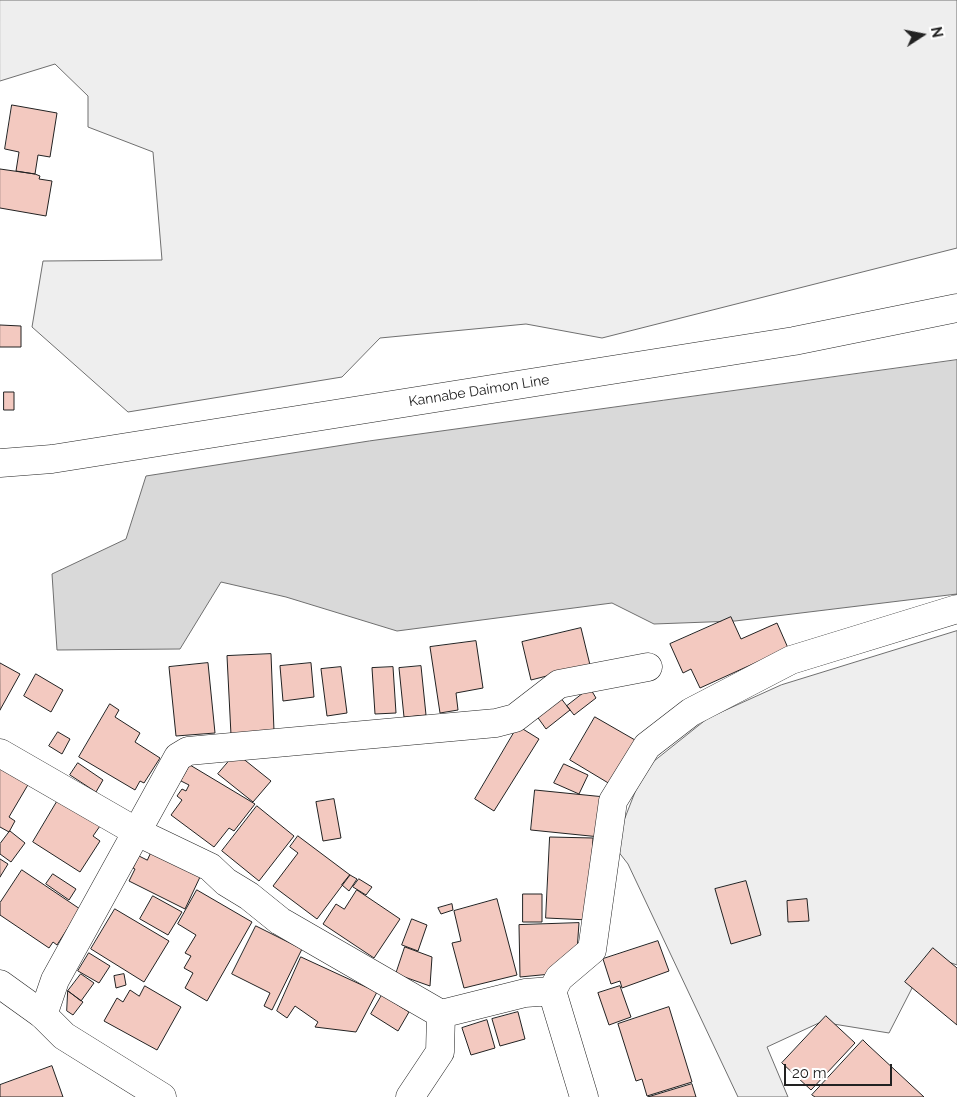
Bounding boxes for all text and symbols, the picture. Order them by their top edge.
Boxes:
north arrow [897,10,947,60]
text: N [928,25,946,39]
street label: Kannabe Daimon Line [407,372,551,410]
scale bar [787,1054,894,1086]
text: 20 m [792,1064,827,1082]

